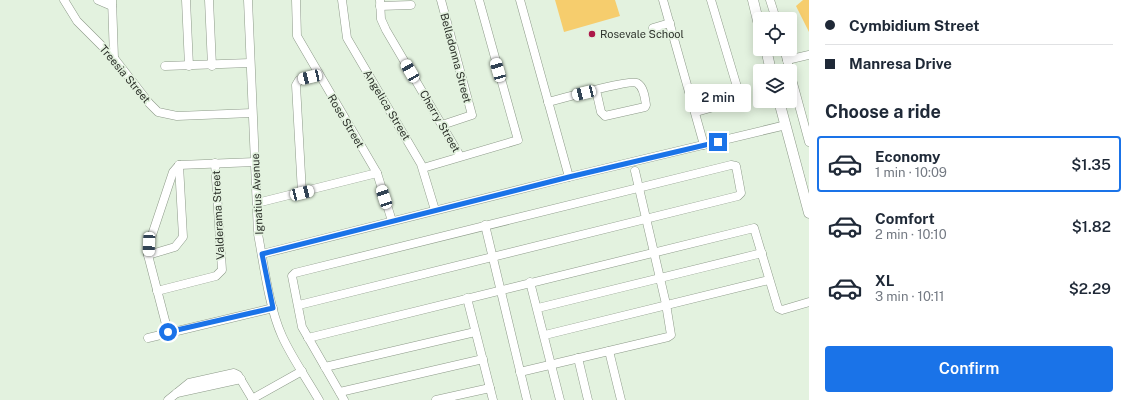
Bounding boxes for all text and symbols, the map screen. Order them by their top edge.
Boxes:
street label: Belladonna Street [438,12,474,104]
map controls [753,12,797,108]
button: locate [753,12,797,56]
text: Cymbidium Street [849,17,980,34]
place label: Rosevale School [600,28,684,40]
marker: Rosevale School [587,29,597,39]
street label: Treesia Street [97,43,153,105]
text: Manresa Drive [849,55,952,72]
car [489,57,507,83]
car [399,58,421,84]
button: layers [753,64,797,108]
car [297,68,323,86]
street label: Angelica Street [361,68,413,142]
car [571,84,597,102]
callout: 2 min [685,84,751,112]
street label: Cherry Street [417,88,463,154]
text: 2 min [701,90,735,105]
street label: Rose Street [325,92,367,150]
text: Choose a ride [825,101,941,122]
route end [709,133,727,151]
icon: car [827,146,863,182]
text: Economy [875,148,940,165]
street label: Ignatius Avenue [249,153,265,235]
text: $1.35 [1071,156,1111,173]
text: 1 min · 10:09 [875,165,947,180]
street label: Valderama Street [210,170,226,260]
car [289,184,315,202]
car [375,184,393,210]
icon: car [827,208,863,244]
text: Comfort [875,210,935,227]
text: $1.82 [1072,218,1111,235]
text: 2 min · 10:10 [875,227,947,242]
car [143,232,155,256]
icon: car [827,270,863,306]
text: XL [875,272,894,289]
text: $2.29 [1069,280,1111,297]
text: 3 min · 10:11 [875,289,944,304]
route start [159,323,177,341]
button: Confirm [825,346,1113,392]

